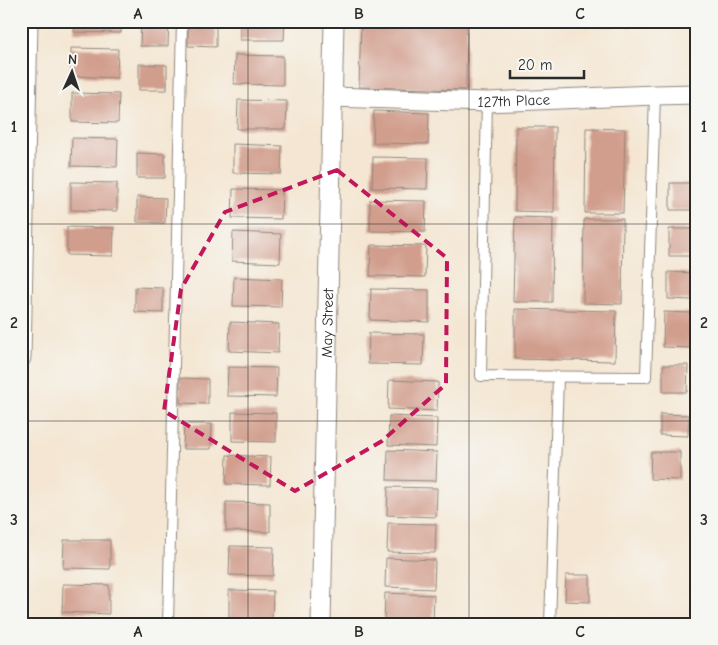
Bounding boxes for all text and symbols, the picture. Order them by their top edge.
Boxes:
text: A [134,5,143,23]
text: B [354,5,364,23]
text: C [575,5,585,23]
north arrow [48,48,98,98]
scale bar [510,48,584,80]
text: N [68,51,78,68]
text: 20 m [518,56,552,74]
street label: 127th Place [477,90,551,111]
text: 1 [11,118,17,136]
text: 1 [701,118,707,136]
street label: May Street [318,287,337,358]
text: 2 [10,314,18,332]
text: 2 [700,314,708,332]
text: 3 [10,511,18,529]
text: 3 [700,511,708,529]
text: A [134,623,143,641]
text: B [354,623,364,641]
text: C [575,623,585,641]

